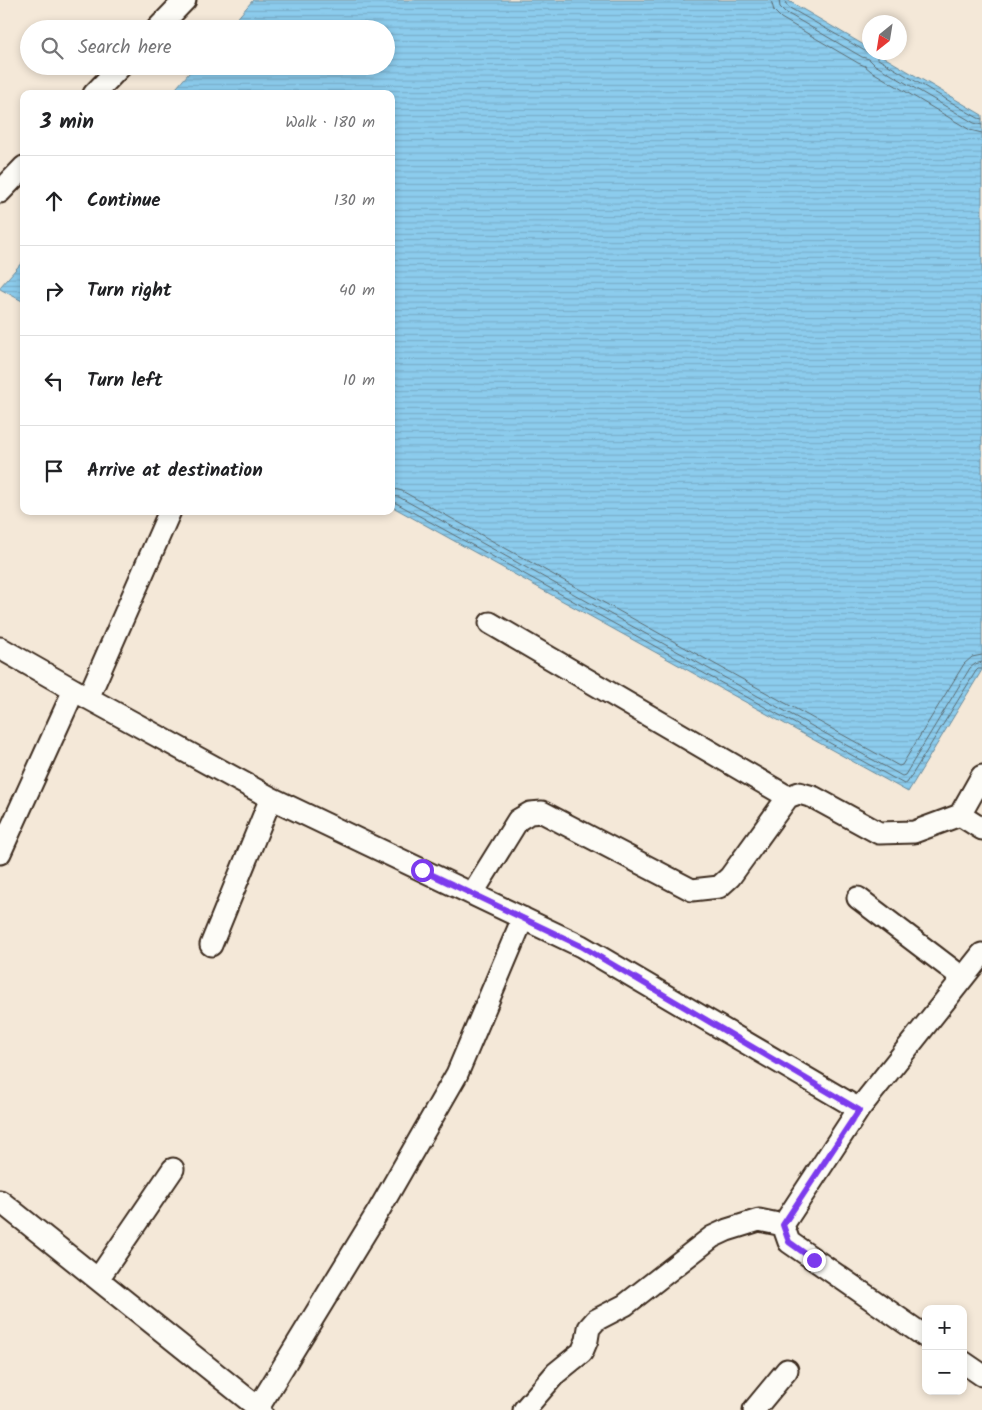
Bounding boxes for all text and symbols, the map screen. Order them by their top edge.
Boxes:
north arrow [862,15,907,60]
search box [20,20,395,75]
text: Search here [78,33,172,63]
icon: search [38,34,66,62]
text: 3 min [40,106,94,139]
text: Walk · 180 m [285,110,375,135]
text: Continue [87,186,160,216]
icon: ahead [40,187,68,215]
text: 130 m [334,188,375,213]
text: Turn right [87,276,172,306]
icon: right [40,277,68,305]
text: 40 m [339,278,375,303]
text: Turn left [87,366,162,396]
icon: left [40,367,68,395]
text: 10 m [343,368,375,393]
text: Arrive at destination [87,456,263,486]
icon: arrive [40,457,68,485]
route start [411,859,434,882]
route end [803,1249,826,1272]
map controls [922,1305,967,1395]
button: + [922,1305,967,1350]
button: − [922,1350,967,1395]

